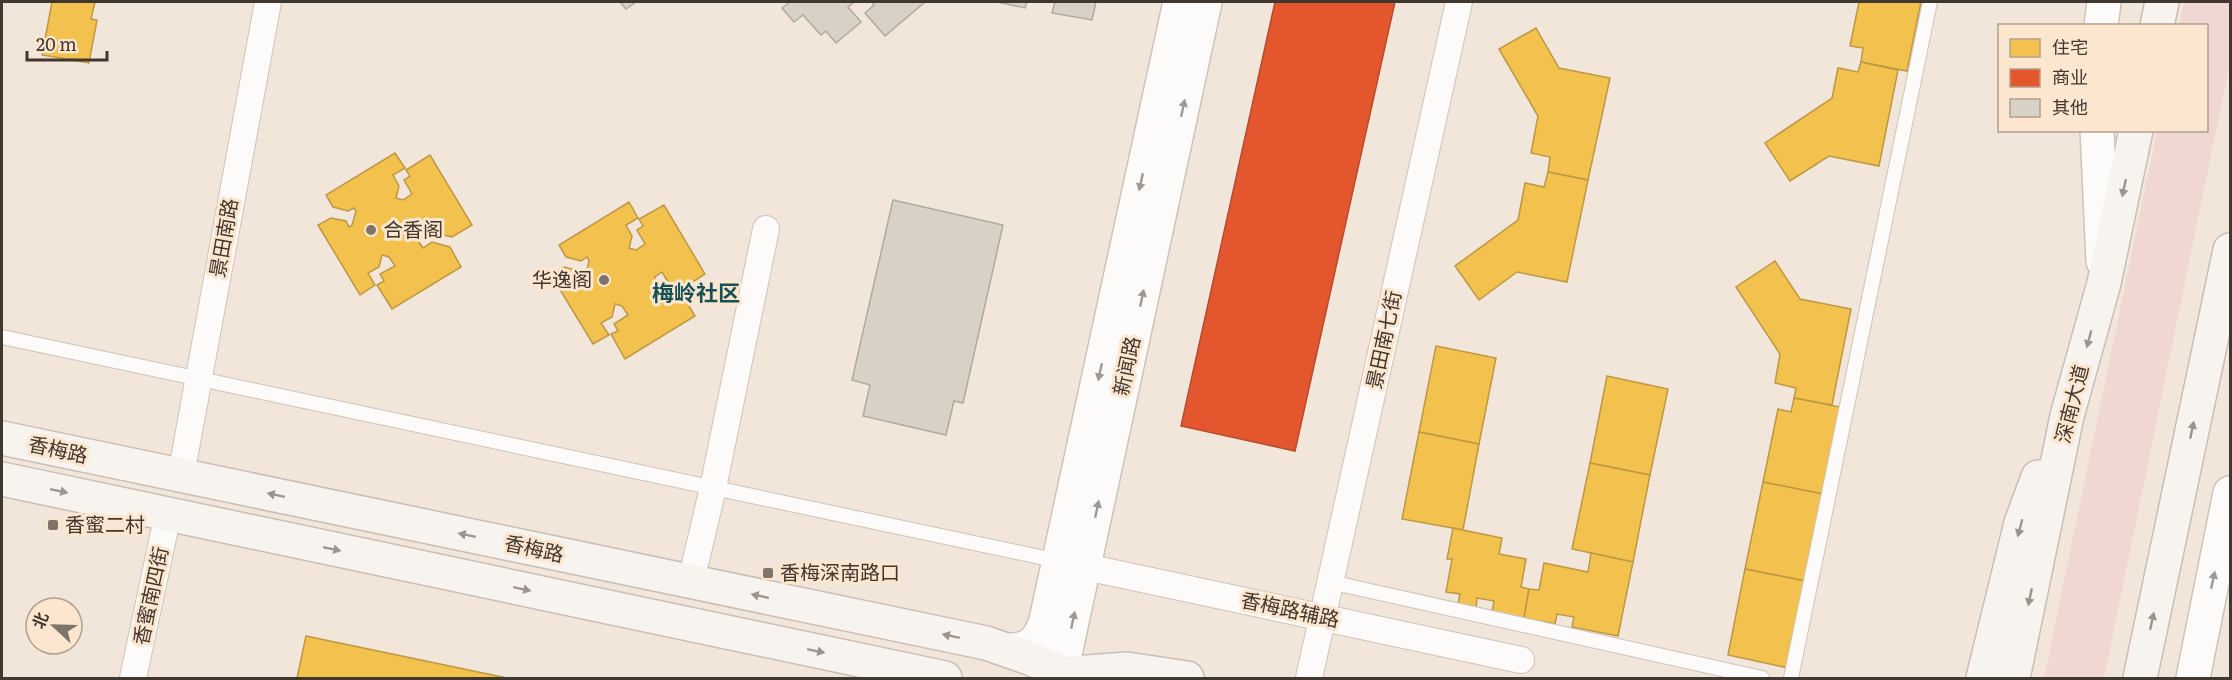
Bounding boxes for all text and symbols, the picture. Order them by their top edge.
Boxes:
scale bar [27,24,106,62]
legend [1998,24,2208,132]
text: 20 m [36,30,77,57]
text: 住宅 [2052,33,2088,60]
text: 商业 [2052,63,2088,90]
text: 其他 [2052,93,2088,120]
one-way arrow [1178,98,1188,117]
one-way arrow [1136,173,1145,192]
one-way arrow [2119,179,2128,198]
street label: 景田南路 [200,196,244,280]
place label: 合香阁 [383,213,443,243]
marker: 合香阁 [364,223,378,237]
place label: 华逸阁 [532,263,592,293]
marker: 华逸阁 [597,273,611,287]
district label: 梅岭社区 [652,275,740,308]
one-way arrow [1138,288,1147,307]
street label: 景田南七街 [1357,288,1407,392]
one-way arrow [2084,330,2093,348]
street label: 新闻路 [1104,333,1146,398]
street label: 深南大道 [2046,361,2094,446]
one-way arrow [1095,363,1104,382]
one-way arrow [2188,421,2198,440]
street label: 香梅路 [26,427,91,469]
one-way arrow [49,487,68,496]
one-way arrow [266,490,285,499]
one-way arrow [1092,500,1102,519]
place label: 香蜜二村 [65,508,145,538]
marker: 香蜜二村 [46,518,60,532]
one-way arrow [2015,519,2025,537]
street label: 香梅路 [502,526,567,568]
one-way arrow [457,530,476,539]
street label: 香蜜南四街 [124,544,174,648]
one-way arrow [322,545,341,554]
place label: 香梅深南路口 [780,556,900,586]
marker: 香梅深南路口 [761,566,775,580]
one-way arrow [2209,570,2218,589]
street label: 香梅路辅路 [1238,583,1342,633]
one-way arrow [513,585,532,594]
one-way arrow [2025,588,2034,607]
one-way arrow [751,591,770,600]
north arrow [24,596,84,656]
text: 北 [25,608,53,632]
one-way arrow [1068,611,1078,629]
one-way arrow [2148,612,2157,631]
one-way arrow [942,631,961,640]
one-way arrow [807,647,825,657]

